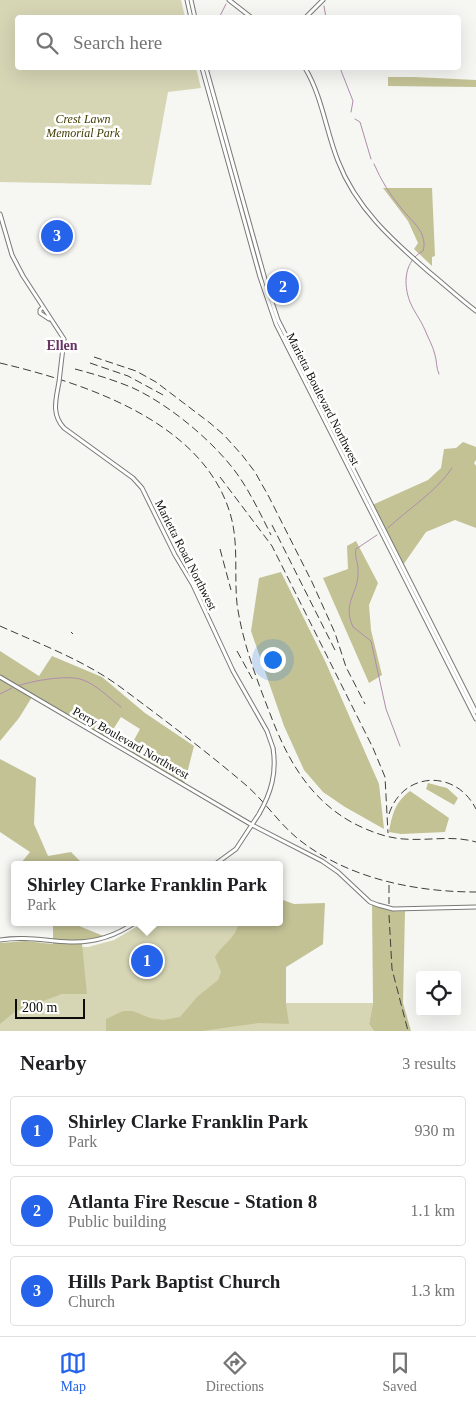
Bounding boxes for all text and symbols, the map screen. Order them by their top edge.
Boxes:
search box [15,15,461,70]
icon: search [33,29,61,57]
text: Search here [73,32,162,53]
park label: Crest Lawn Memorial Park [45,112,120,140]
pin: 3 [41,217,73,255]
pin: 2 [267,268,299,306]
street label: Marietta Boulevard Northwest [283,331,363,468]
district label: Ellen [46,338,78,353]
street label: Marietta Road Northwest [152,497,220,613]
your location [260,647,286,673]
street label: Perry Boulevard Northwest [70,704,192,782]
popup [11,861,283,926]
text: Shirley Clarke Franklin Park [27,874,267,895]
text: Park [27,896,56,913]
pin: 1 [131,942,163,980]
map controls [416,971,461,1016]
button: locate [416,971,461,1016]
scale bar [15,996,85,1019]
text: 200 m [22,1000,57,1015]
text: Nearby [20,1051,87,1075]
text: 3 results [402,1055,456,1072]
text: Shirley Clarke Franklin Park [68,1111,308,1132]
text: 1 [33,1122,41,1139]
text: 930 m [415,1122,455,1139]
text: Park [68,1133,97,1150]
text: Atlanta Fire Rescue - Station 8 [68,1191,317,1212]
text: 2 [33,1202,41,1219]
text: 1.1 km [411,1202,455,1219]
text: Public building [68,1213,166,1230]
text: Hills Park Baptist Church [68,1271,280,1292]
text: 3 [33,1282,41,1299]
text: 1.3 km [411,1282,455,1299]
text: Church [68,1293,115,1310]
tab: Map [59,1349,87,1395]
tab: Directions [206,1349,264,1395]
tab: Saved [383,1349,417,1395]

